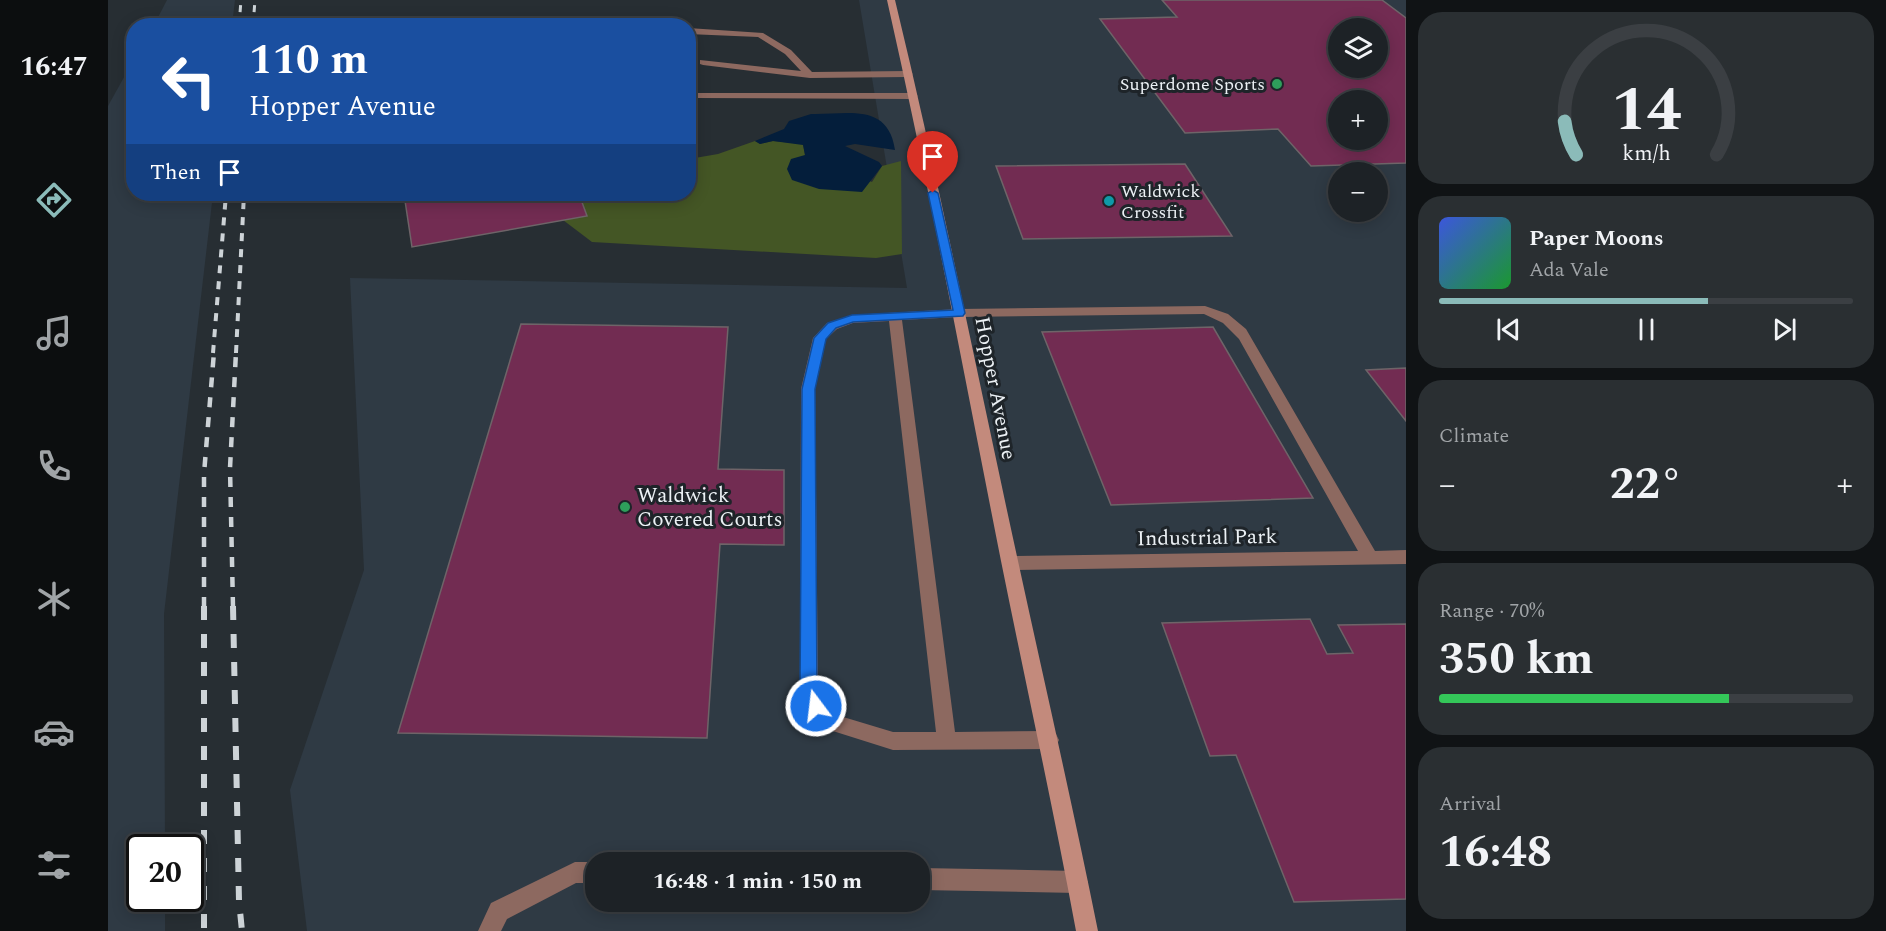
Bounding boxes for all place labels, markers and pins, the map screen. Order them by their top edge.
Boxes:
place label: Superdome Sports [1120,71,1265,98]
marker: Superdome Sports [1270,77,1284,91]
pin [907,131,958,193]
place label: Waldwick Crossfit [1121,178,1200,226]
marker: Waldwick Crossfit [1102,194,1116,208]
place label: Waldwick Covered Courts [637,480,783,536]
marker: Waldwick Covered Courts [618,500,632,514]

